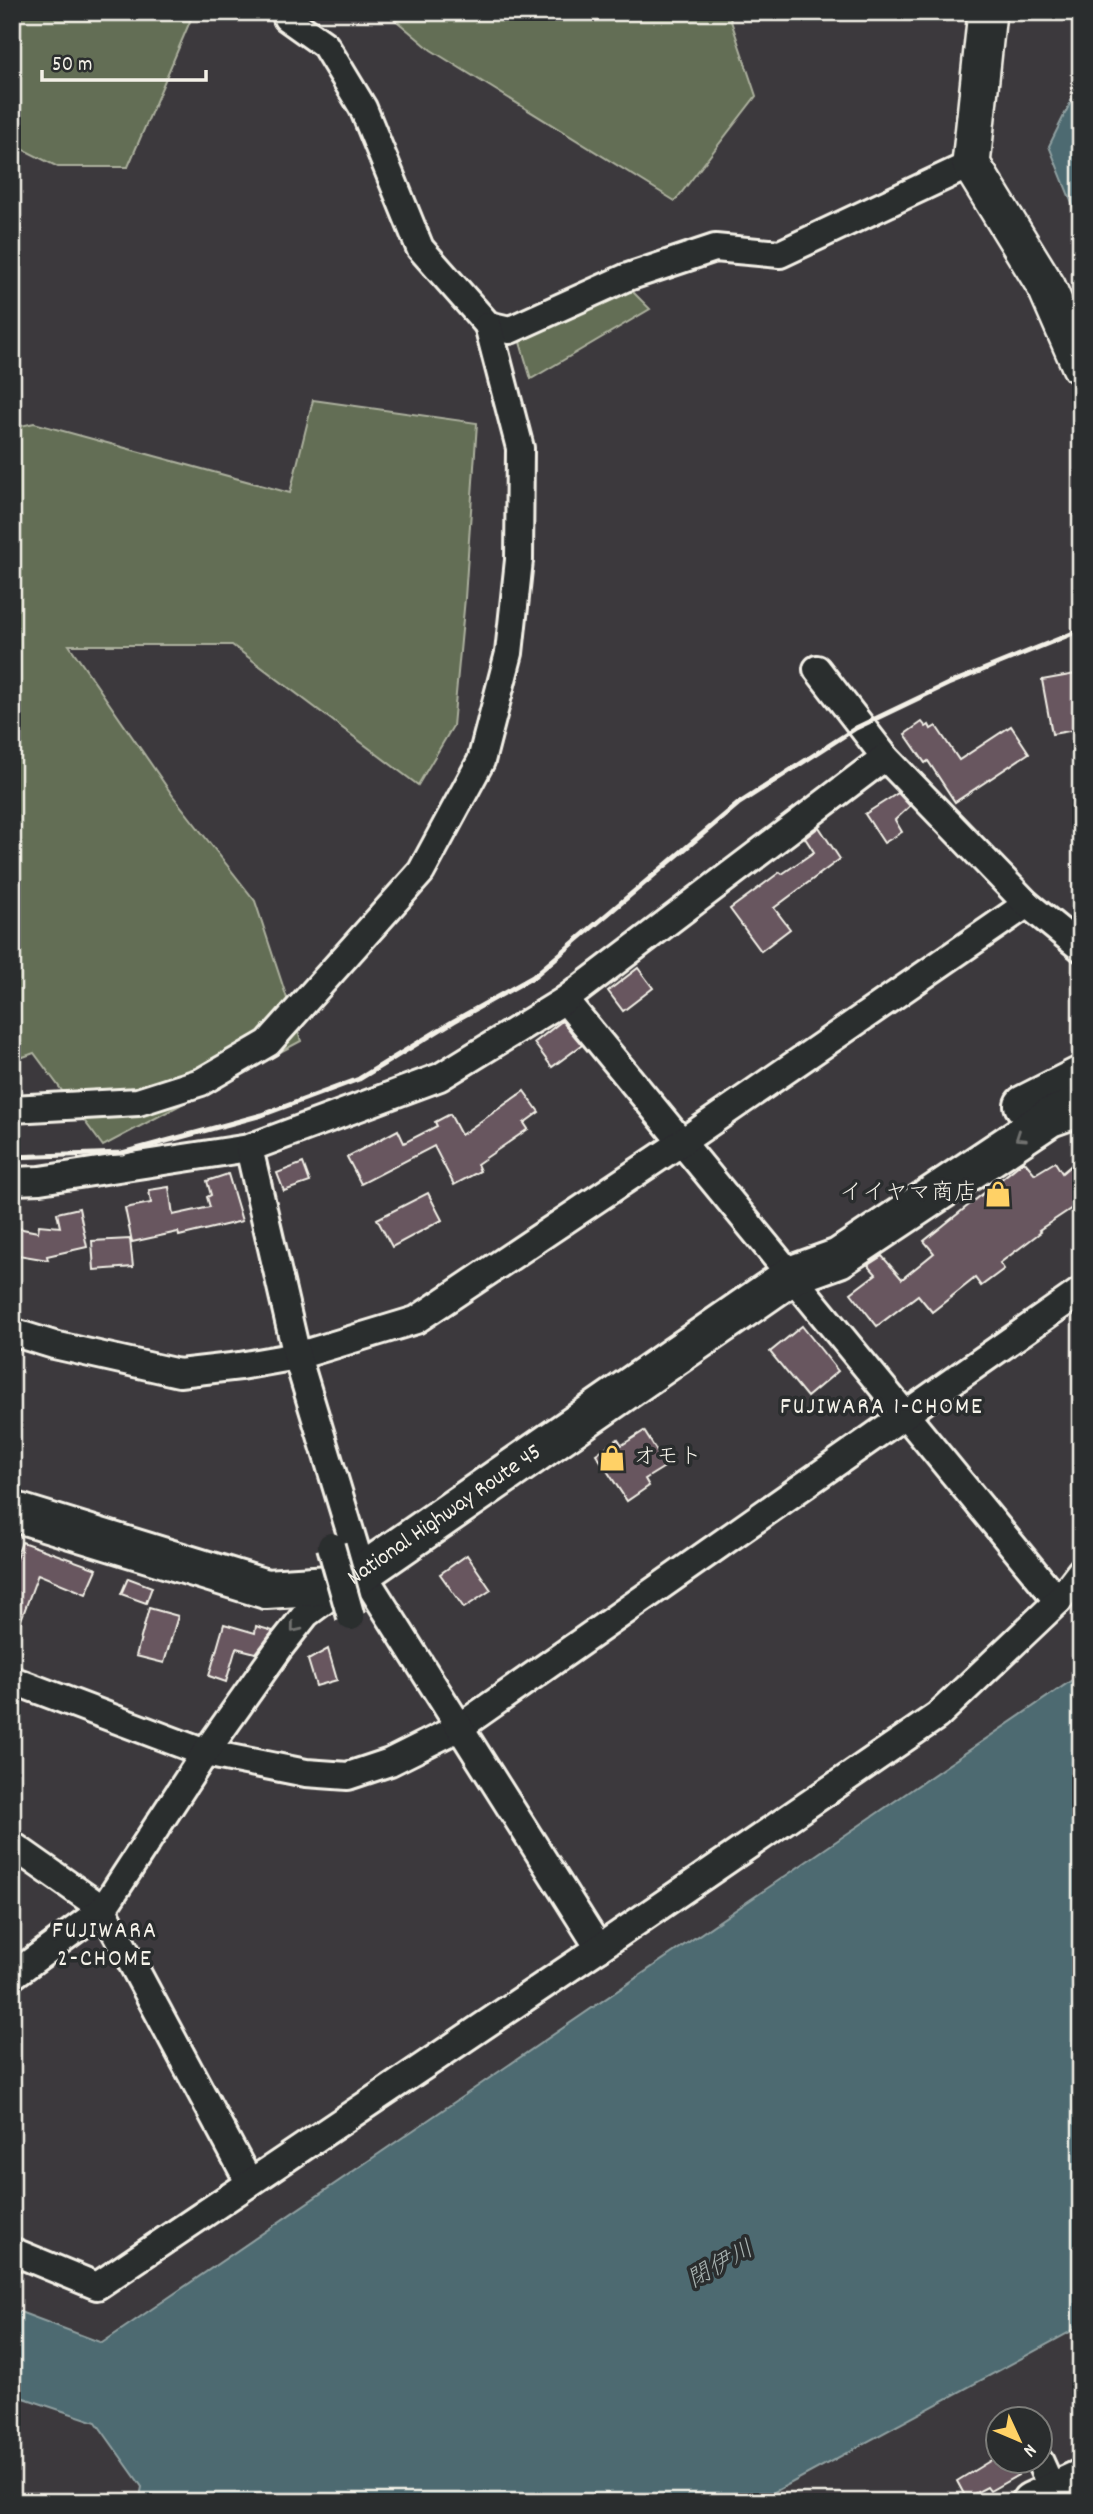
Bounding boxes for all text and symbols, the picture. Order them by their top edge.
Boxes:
scale bar [42,38,206,82]
text: 50 m [52,51,92,81]
one-way arrow [1015,1129,1028,1142]
place label: イイヤマ商店 [839,1178,977,1211]
shop icon: イイヤマ商店 [983,1179,1013,1209]
district label: FUJIWARA 1-CHOME [780,1391,984,1425]
street label: National Highway Route 45 [341,1437,549,1595]
place label: オモト [633,1442,702,1475]
shop icon: オモト [597,1443,627,1473]
one-way arrow [290,1621,303,1633]
district label: FUJIWARA 2-CHOME [52,1915,158,1977]
water label: 閉伊川 [681,2234,761,2298]
north arrow [984,2406,1054,2476]
text: N [1016,2437,1042,2462]

